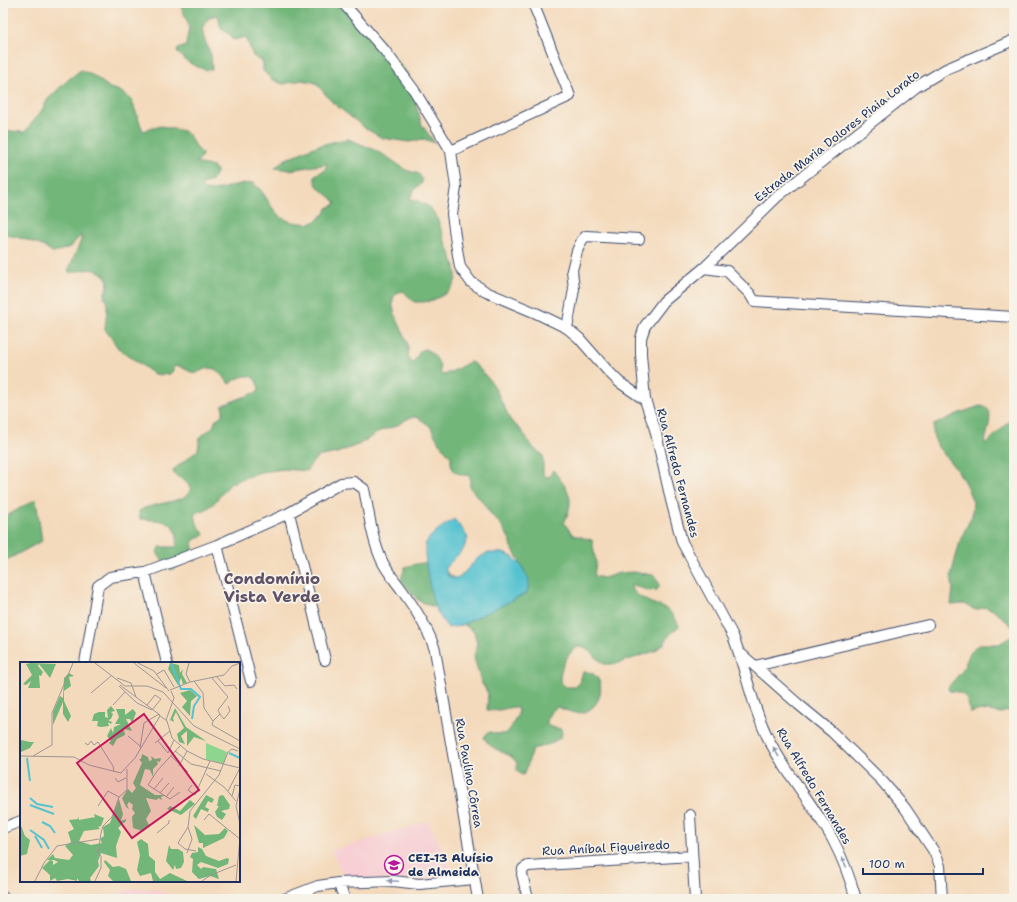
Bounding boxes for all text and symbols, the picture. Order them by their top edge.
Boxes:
street label: Estrada Maria Dolores Piaia Lorato [751,66,923,206]
street label: Rua Alfredo Fernandes [653,406,703,540]
district label: Condomínio Vista Verde [224,568,321,607]
inset map [20,662,240,882]
street label: Rua Paulino Côrrea [451,717,487,830]
street label: Rua Alfredo Fernandes [773,725,855,847]
one-way arrow [772,746,779,758]
street label: Rua Aníbal Figueiredo [542,837,670,859]
place label: CEI-13 Aluísio de Almeida [408,850,494,880]
scale bar [863,850,983,876]
school or university icon: CEI-13 Aluísio de Almeida [383,854,405,876]
one-way arrow [841,856,847,868]
text: 100 m [869,856,905,872]
one-way arrow [387,878,399,885]

